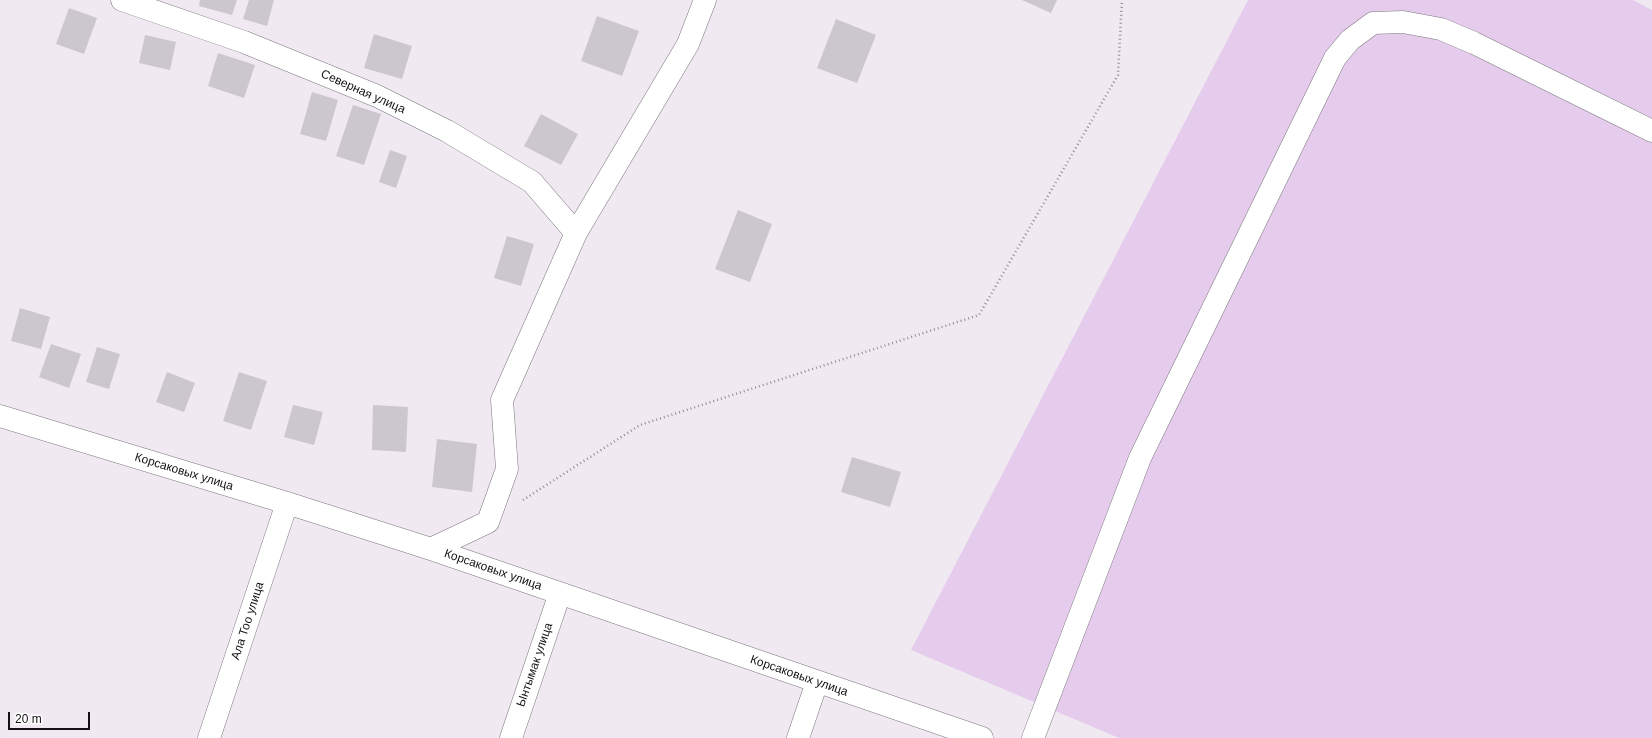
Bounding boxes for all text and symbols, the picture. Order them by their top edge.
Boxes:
street label: Северная улица [318,67,408,117]
street label: Корсаковых улица [133,450,235,494]
street label: Корсаковых улица [442,547,544,593]
street label: Ала Тоо улица [229,580,267,662]
street label: Ынтымак улица [514,621,556,709]
street label: Корсаковых улица [748,653,850,699]
scale bar [10,704,92,730]
text: 20 m [15,712,42,726]

